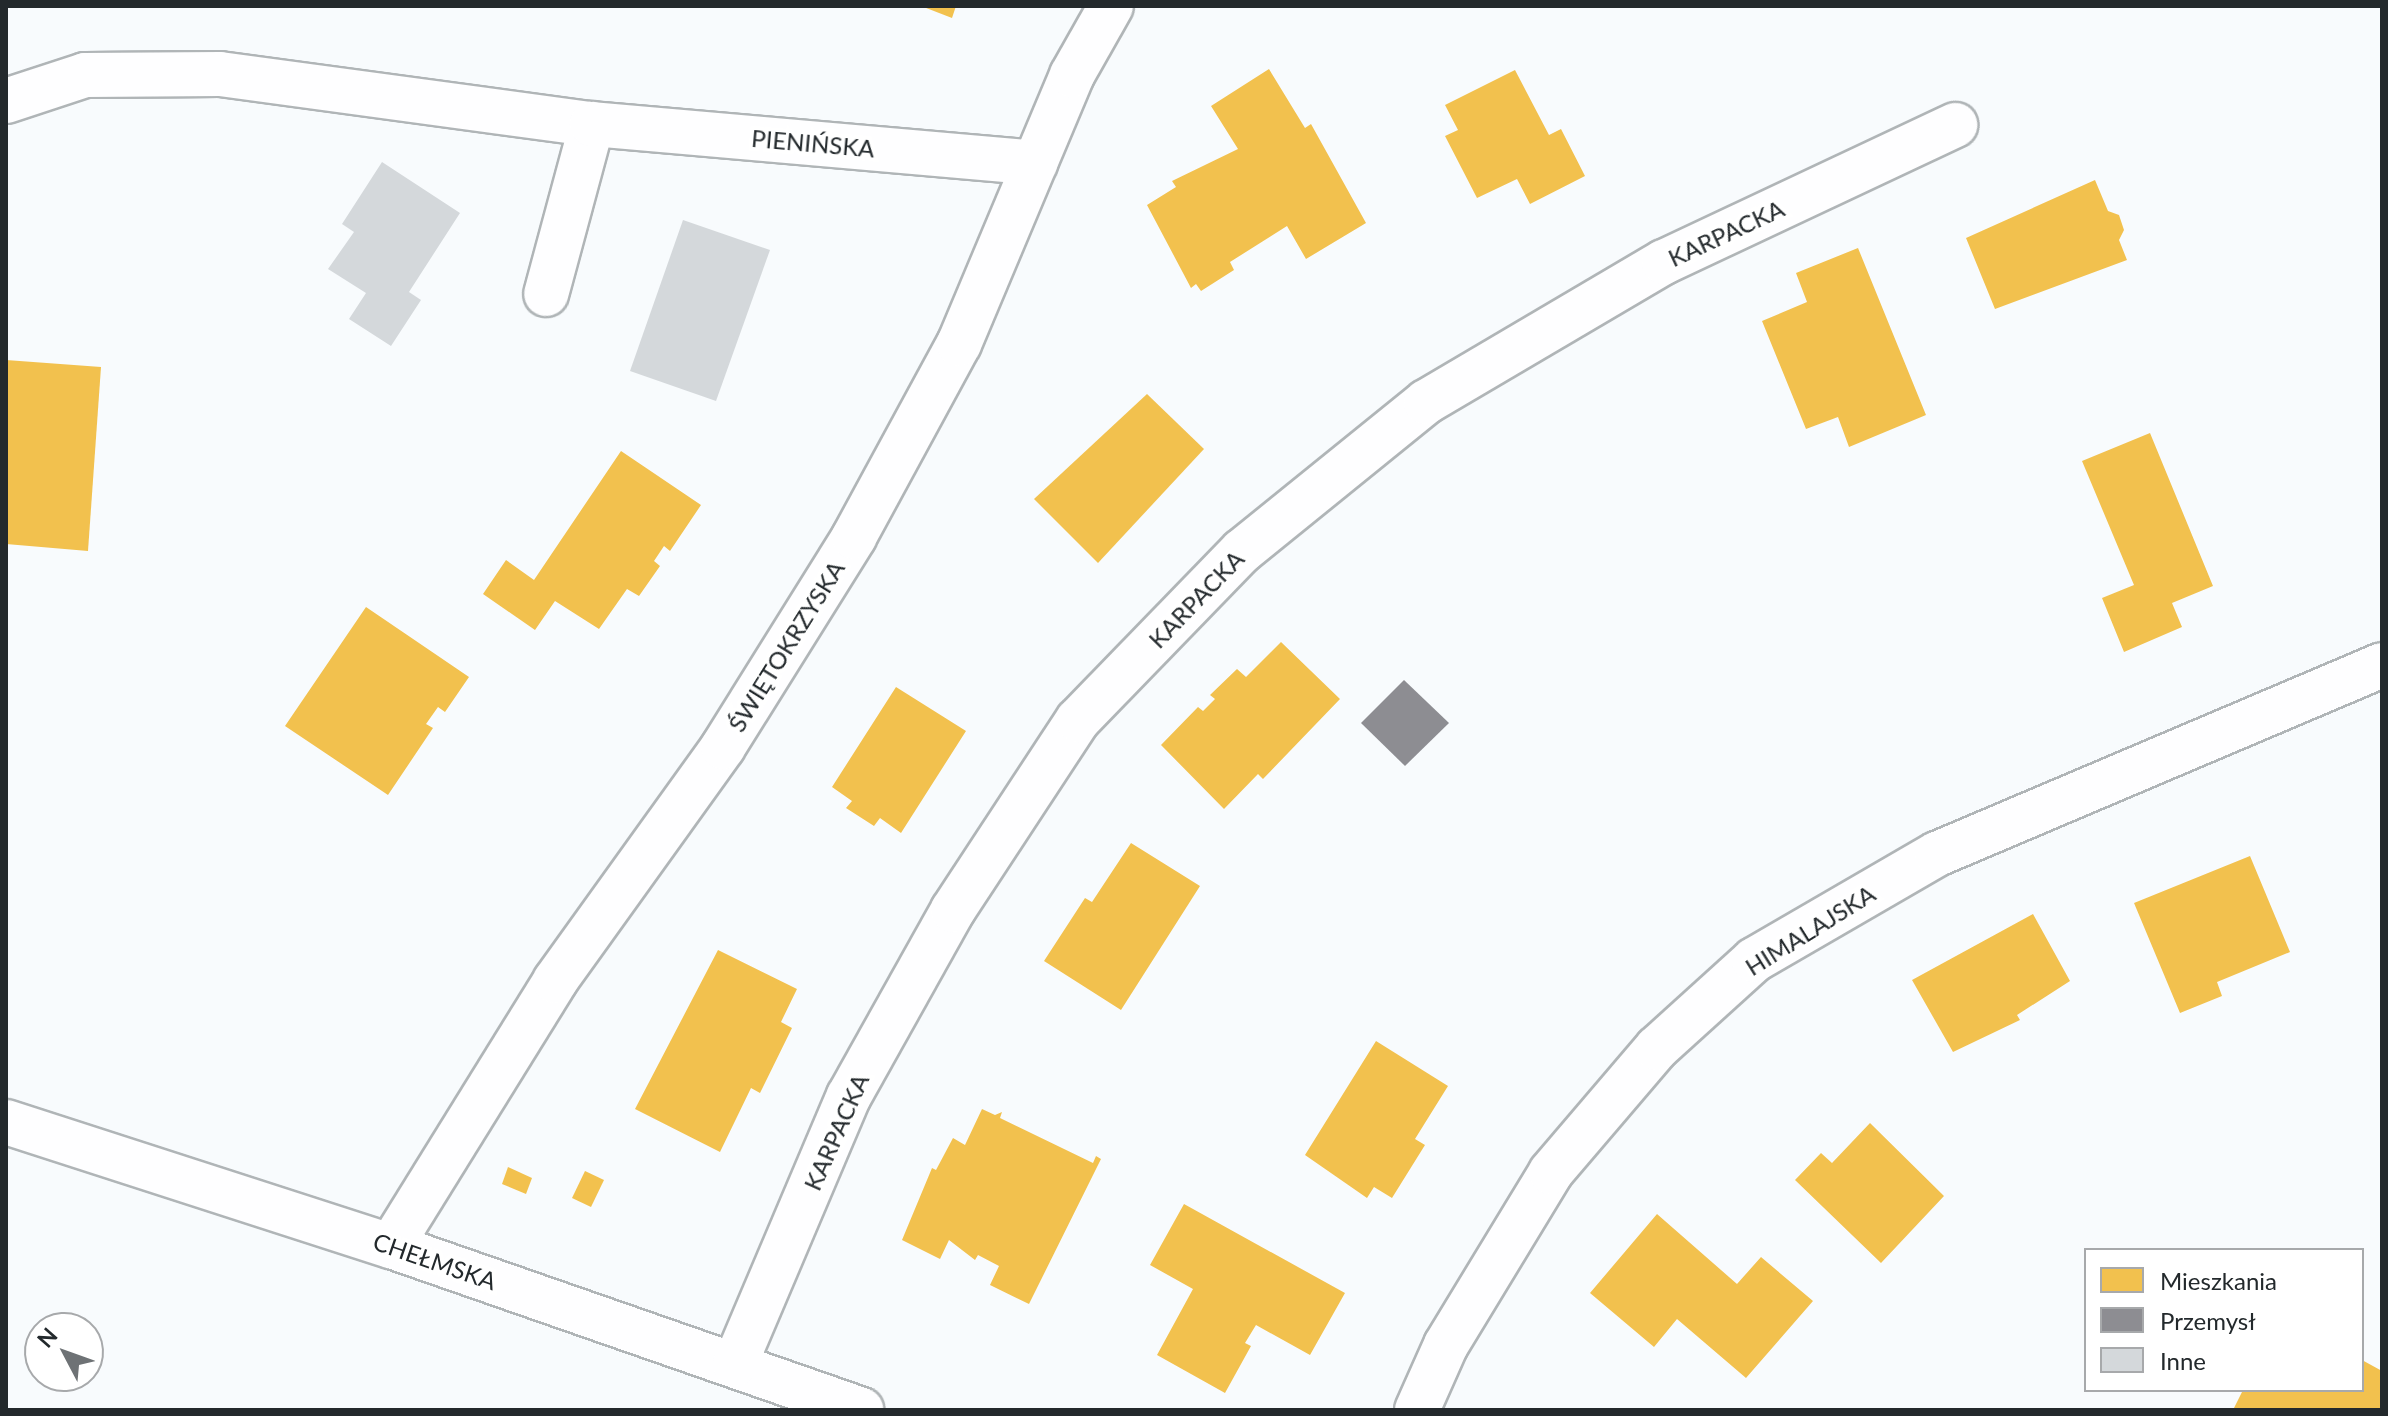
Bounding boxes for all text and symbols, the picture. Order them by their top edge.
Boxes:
street label: PIENIŃSKA [750,123,876,163]
street label: KARPACKA [1664,194,1788,272]
street label: KARPACKA [1142,544,1250,654]
street label: ŚWIĘTOKRZYSKA [722,555,850,737]
street label: HIMALAJSKA [1740,879,1880,981]
street label: KARPACKA [798,1069,874,1195]
street label: CHEŁMSKA [370,1226,500,1296]
legend [2084,1248,2364,1392]
text: Mieszkania [2160,1266,2277,1295]
text: Przemysł [2160,1306,2256,1335]
north arrow [24,1312,104,1392]
text: N [31,1322,63,1352]
text: Inne [2160,1346,2206,1375]

